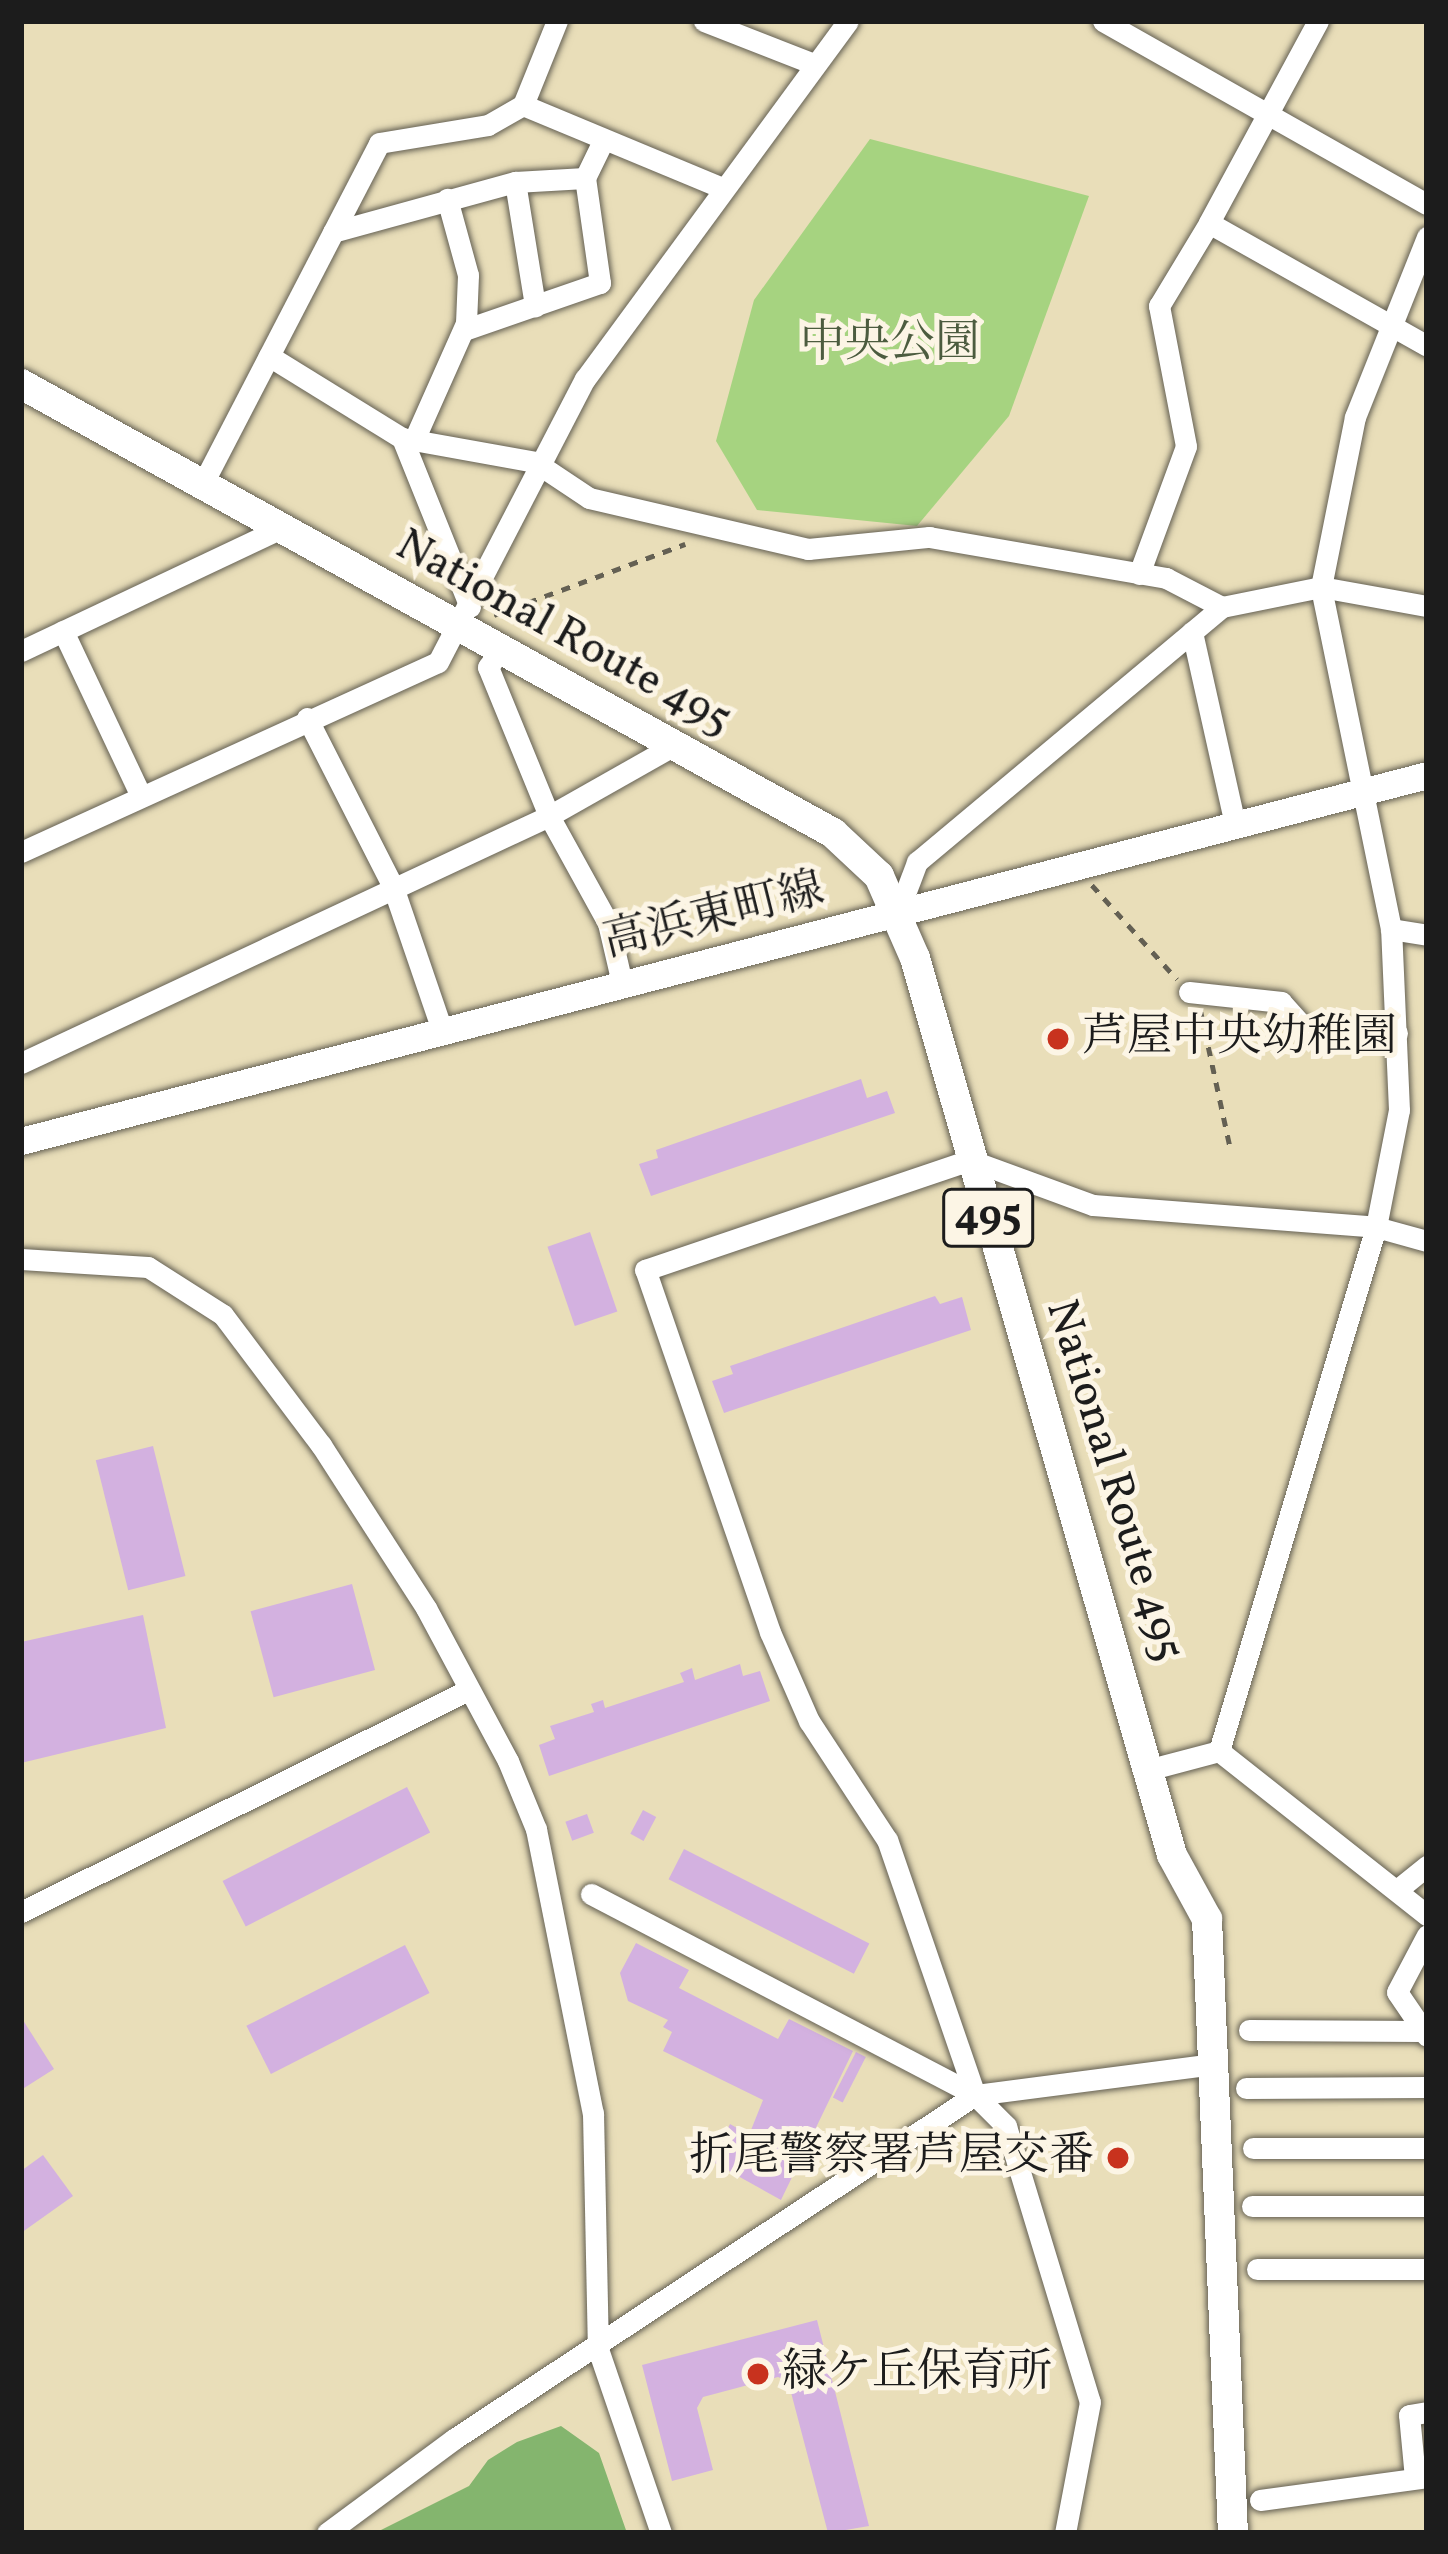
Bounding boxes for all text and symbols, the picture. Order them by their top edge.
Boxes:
park label: 中央公園 [800,318,980,372]
street label: National Route 495 [386,519,740,749]
street label: 高浜東町線 [598,864,830,970]
place label: 芦屋中央幼稚園 [1082,1012,1397,1066]
marker: 芦屋中央幼稚園 [1045,1026,1071,1052]
road number: 495 [940,1182,1036,1254]
street label: National Route 495 [1032,1294,1194,1668]
place label: 折尾警察署芦屋交番 [689,2131,1094,2185]
marker: 折尾警察署芦屋交番 [1105,2145,1131,2171]
place label: 緑ケ丘保育所 [782,2347,1052,2401]
marker: 緑ケ丘保育所 [745,2361,771,2387]

